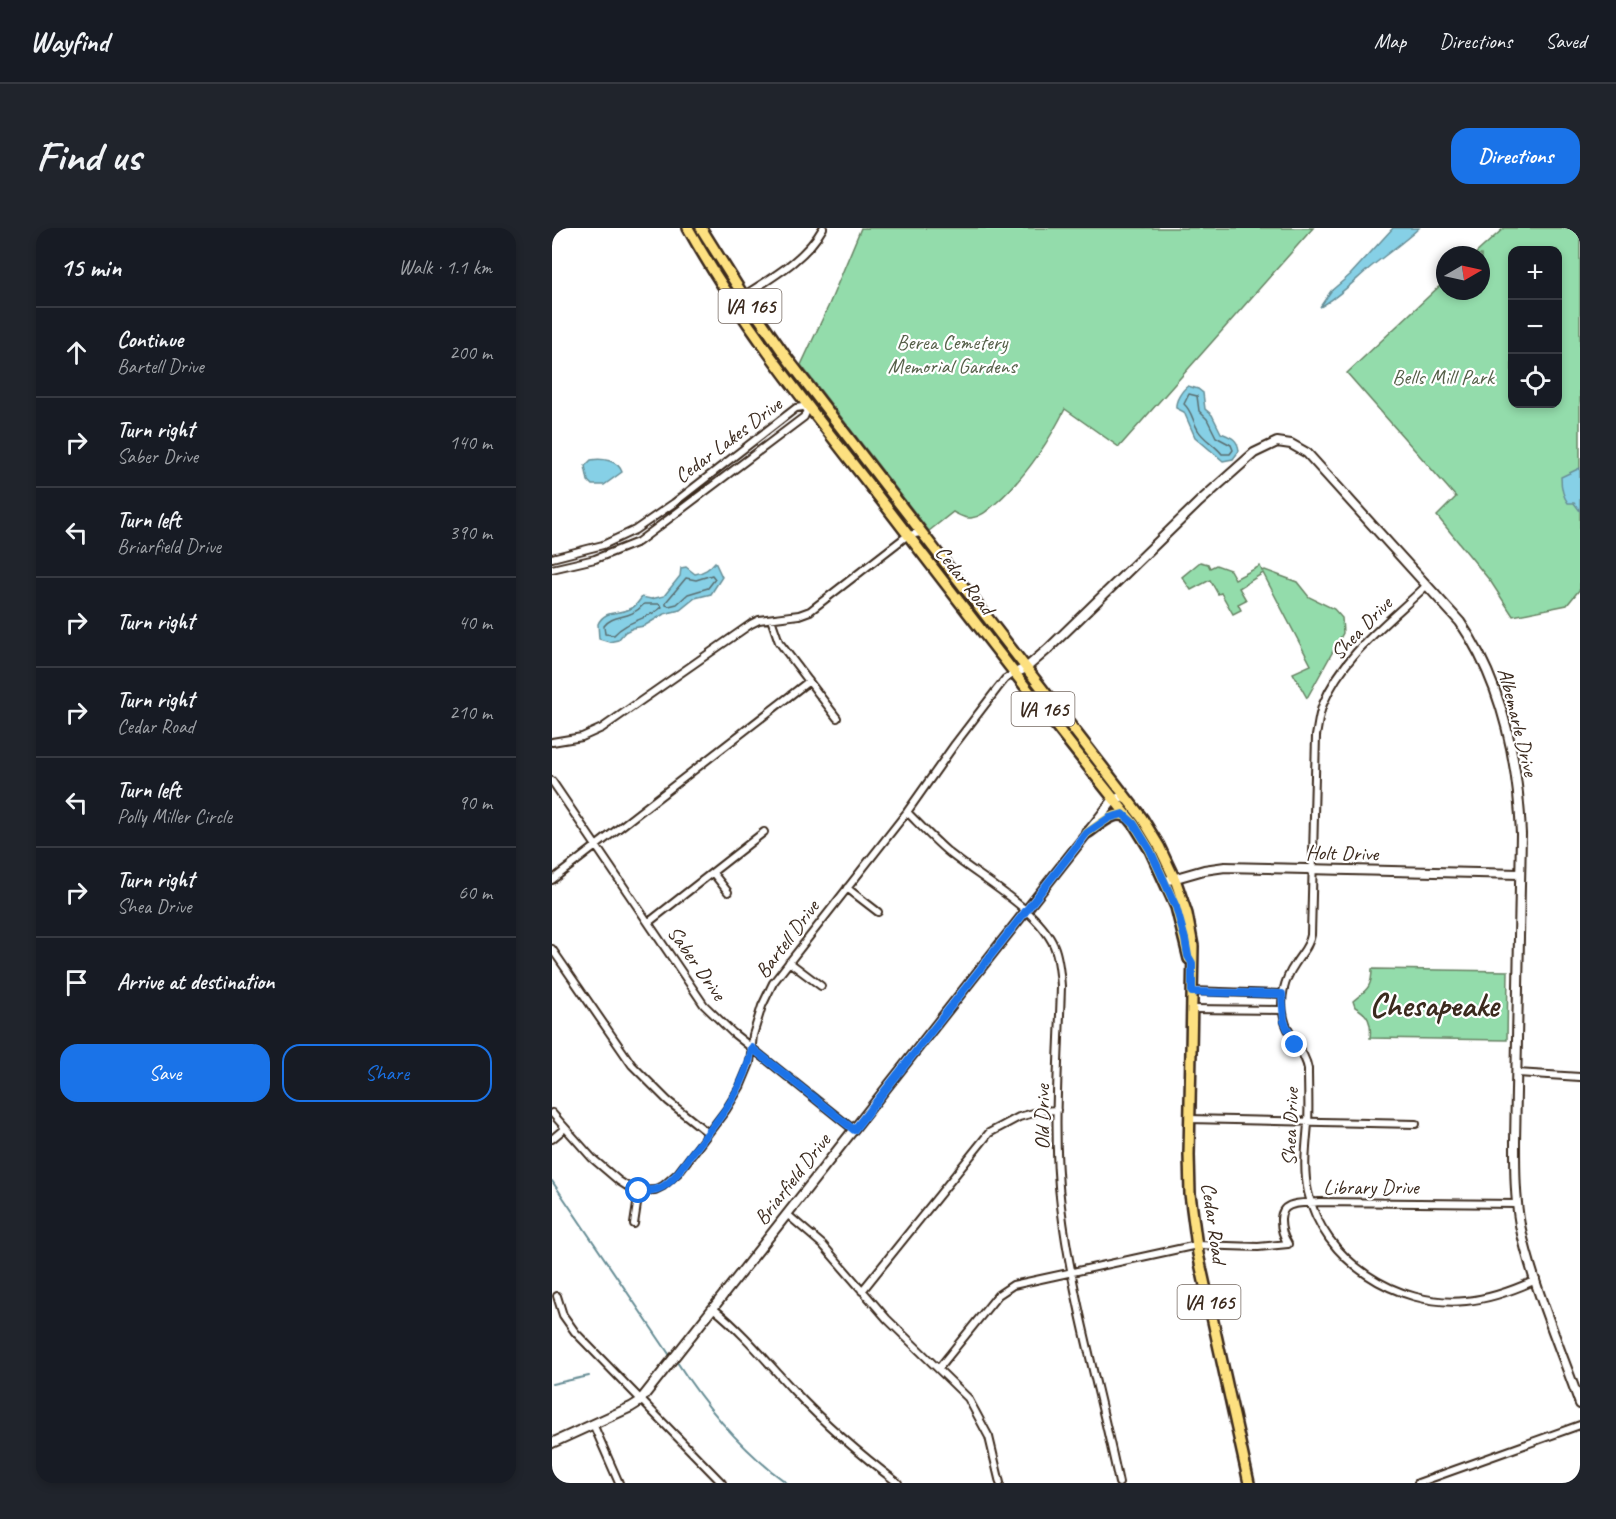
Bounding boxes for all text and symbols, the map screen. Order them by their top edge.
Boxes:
text: Wayfind [30,24,109,59]
text: Map [1374,28,1406,54]
text: Directions [1439,28,1512,54]
text: Saved [1545,28,1586,54]
button: Directions [1451,128,1580,184]
text: Find us [36,130,141,183]
north arrow [1436,246,1490,300]
map controls [1508,246,1562,408]
button: + [1508,246,1562,300]
text: 15 min [60,251,121,284]
text: Walk · 1.1 km [398,255,492,280]
road number: VA 165 [718,289,782,323]
button: − [1508,300,1562,354]
text: Continue [117,326,183,354]
park label: Berea Cemetery Memorial Gardens [888,329,1018,379]
icon: ahead [60,336,93,369]
text: 200 m [449,340,492,365]
text: Bartell Drive [117,354,204,379]
button: locate [1508,354,1562,408]
park label: Bells Mill Park [1392,364,1496,390]
street label: Cedar Lakes Drive [669,390,788,489]
text: Turn right [117,416,194,444]
icon: right [60,426,93,459]
text: 140 m [449,430,492,455]
text: Saber Drive [117,444,198,469]
text: Turn left [117,506,181,534]
icon: left [60,516,93,549]
text: 390 m [449,520,492,545]
text: Briarfield Drive [117,534,221,559]
street label: Cedar Road [930,540,1002,622]
street label: Shea Drive [1325,589,1399,665]
icon: right [60,606,93,639]
text: Turn right [117,608,194,636]
text: 40 m [458,610,492,635]
street label: Albemarle Drive [1492,665,1544,780]
text: Turn right [117,686,194,714]
road number: VA 165 [1012,692,1074,726]
icon: right [60,696,93,729]
text: 210 m [449,700,492,725]
text: Cedar Road [117,714,194,739]
text: Turn left [117,776,181,804]
icon: left [60,786,93,819]
text: 90 m [458,790,492,815]
text: Polly Miller Circle [117,804,232,829]
street label: Holt Drive [1306,839,1380,867]
text: Turn right [117,866,194,894]
icon: right [60,876,93,909]
text: 60 m [458,880,492,905]
street label: Bartell Drive [749,893,826,983]
text: Shea Drive [117,894,191,919]
street label: Saber Drive [662,921,733,1007]
icon: arrive [60,966,93,999]
text: Arrive at destination [117,968,274,996]
district label: Chesapeake [1369,984,1501,1026]
route end [1281,1031,1307,1057]
button: Save [60,1044,270,1102]
button: Share [282,1044,492,1102]
street label: Old Drive [1029,1083,1055,1150]
street label: Shea Drive [1276,1085,1304,1166]
street label: Briarfield Drive [748,1127,837,1230]
street label: Library Drive [1323,1174,1421,1200]
route start [625,1177,651,1203]
street label: Cedar Road [1195,1181,1233,1268]
road number: VA 165 [1178,1285,1240,1319]

